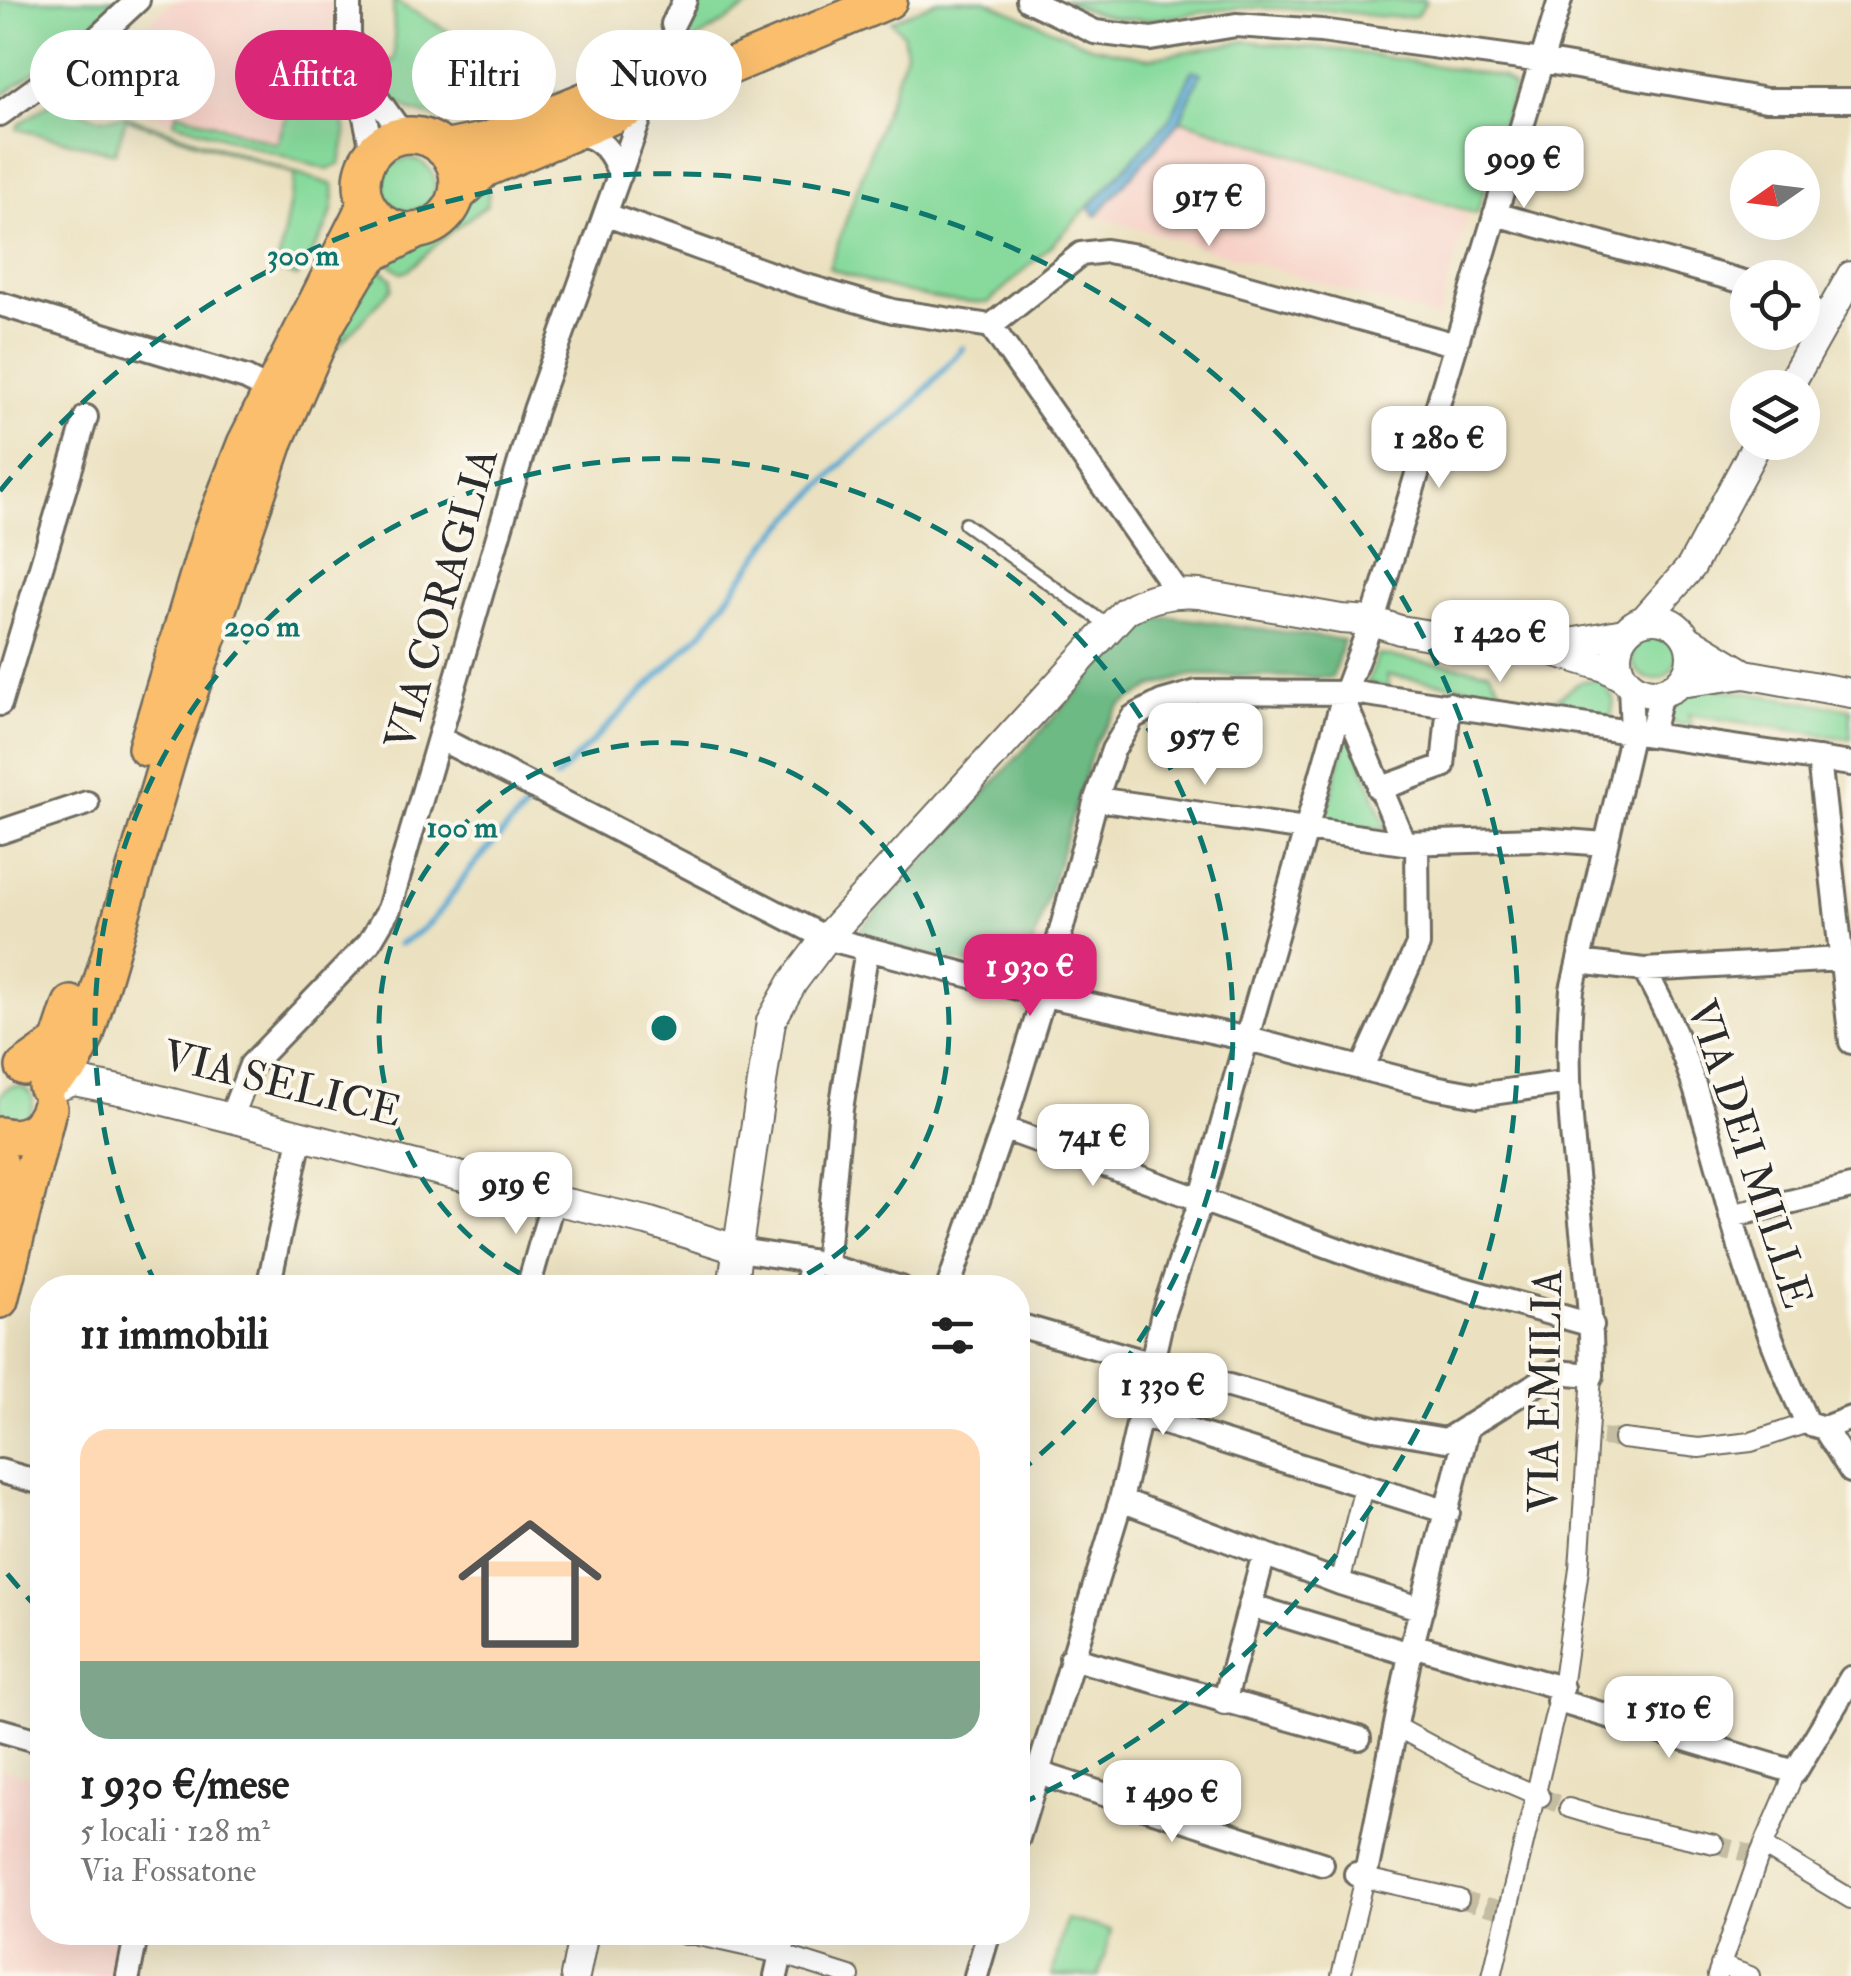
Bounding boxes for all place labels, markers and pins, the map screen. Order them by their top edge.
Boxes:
pin: 909 € [1454,126,1594,211]
pin: 917 € [1139,164,1279,249]
pin: 1 280 € [1347,406,1531,491]
pin: 1 420 € [1408,600,1592,685]
pin: 957 € [1135,703,1275,788]
pin: 1 930 € [938,934,1122,1019]
centre of rings [646,1010,682,1046]
pin: 741 € [1023,1104,1163,1189]
pin: 919 € [446,1152,586,1237]
pin: 1 330 € [1071,1353,1255,1438]
pin: 1 510 € [1577,1676,1761,1761]
pin: 1 490 € [1080,1760,1264,1845]

